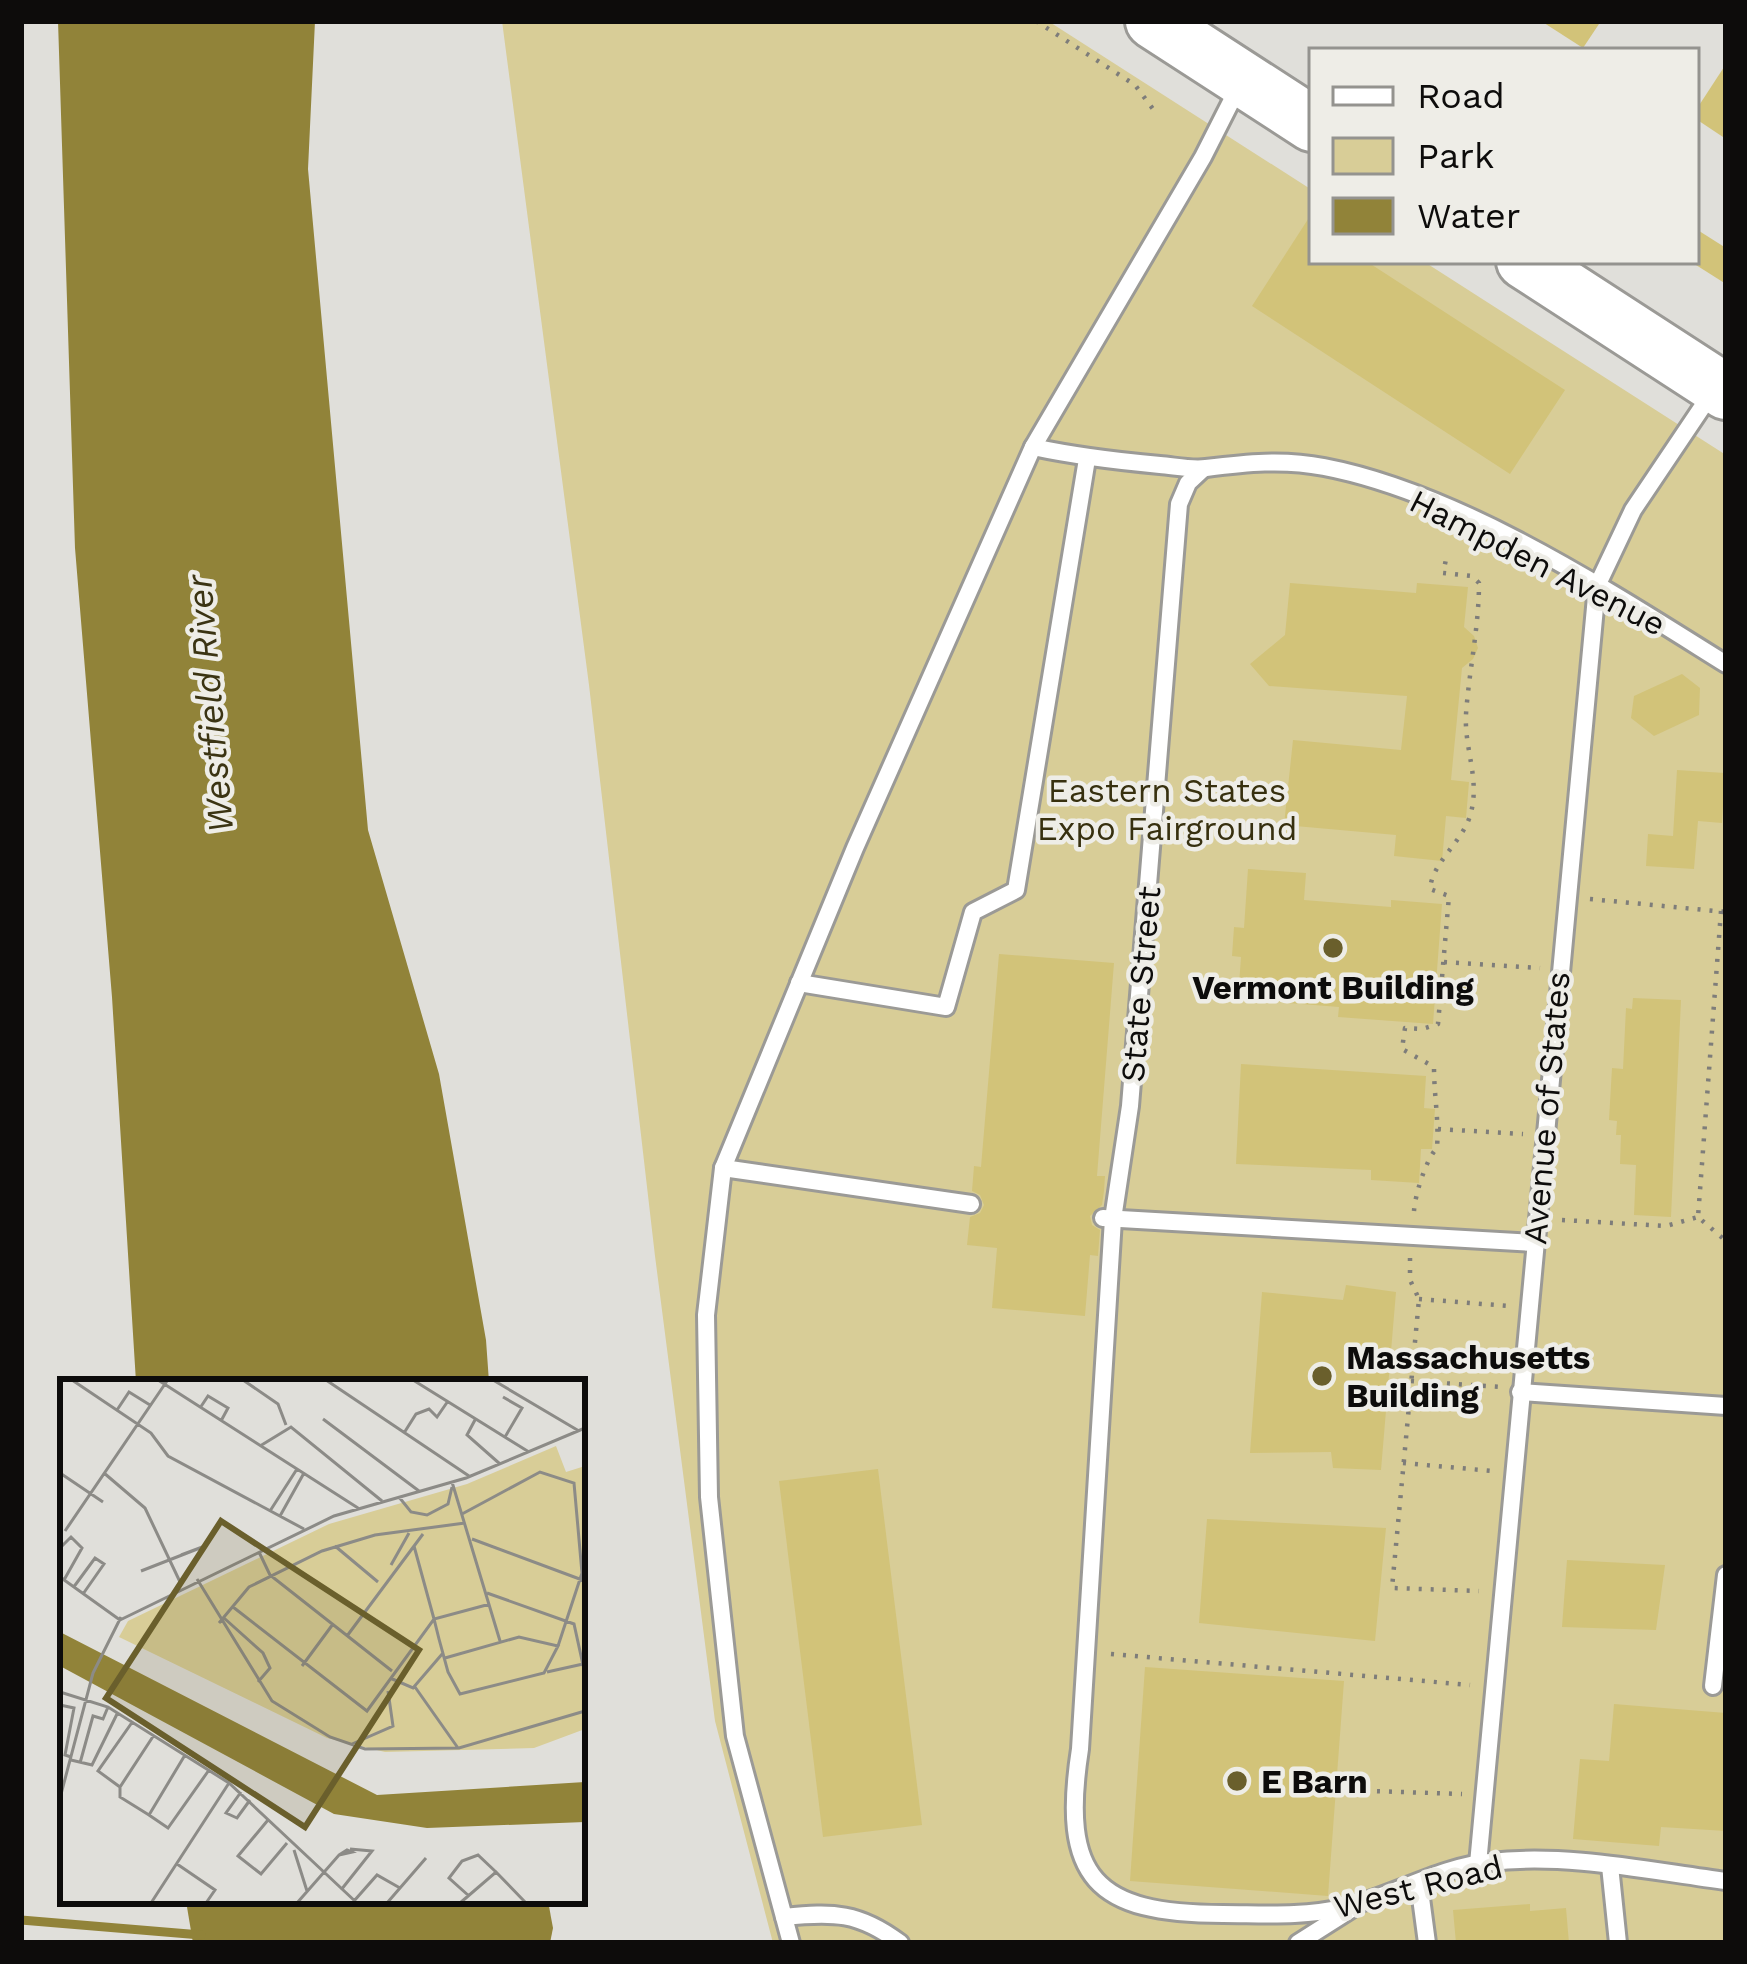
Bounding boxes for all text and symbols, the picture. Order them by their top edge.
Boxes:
legend [1309,48,1699,264]
text: Road [1417,75,1505,117]
text: Park [1417,135,1494,177]
text: Water [1417,195,1520,237]
street label: Hampden Avenue [1403,481,1672,644]
water label: Westfield River [178,571,242,835]
park label: Eastern States Expo Fairground [1037,771,1297,848]
street label: State Street [1113,884,1168,1084]
marker: Vermont Building [1320,935,1346,961]
place label: Vermont Building [1192,968,1474,1007]
street label: Avenue of States [1515,970,1578,1246]
place label: Massachusetts Building [1346,1338,1590,1415]
marker: Massachusetts Building [1309,1363,1335,1389]
inset map [60,1379,585,1904]
place label: E Barn [1261,1762,1368,1801]
marker: E Barn [1224,1768,1250,1794]
street label: West Road [1330,1847,1507,1926]

